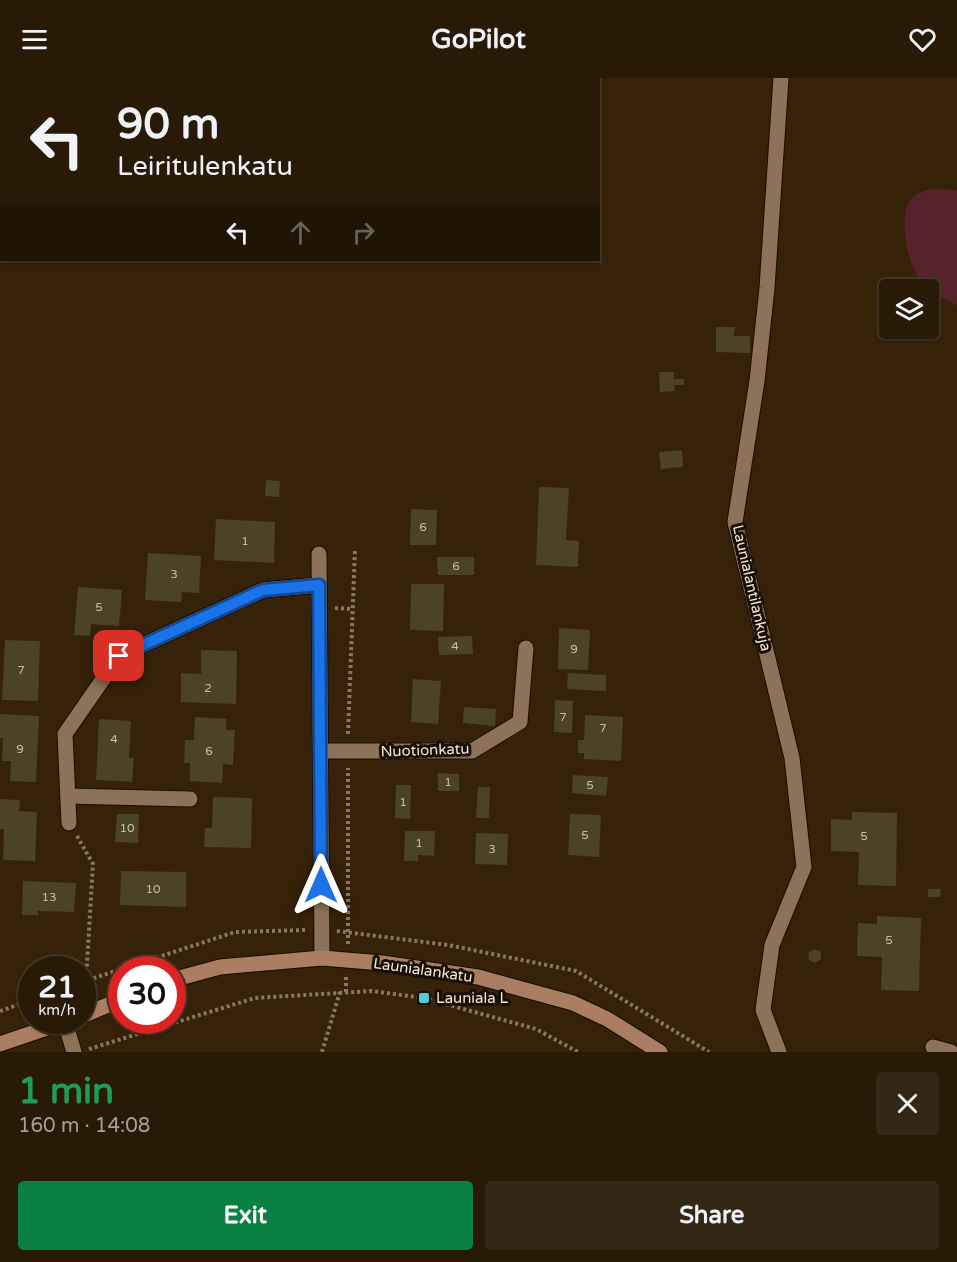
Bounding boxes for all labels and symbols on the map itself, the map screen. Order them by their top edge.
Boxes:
house number: 6 [419,520,427,534]
street label: Launialantilankuja [729,523,775,653]
house number: 1 [241,534,249,548]
house number: 6 [452,559,460,573]
house number: 3 [170,567,178,581]
house number: 5 [95,600,103,614]
pin [93,630,144,681]
house number: 4 [451,639,459,653]
house number: 9 [570,642,578,656]
house number: 7 [17,663,25,677]
house number: 2 [204,681,212,695]
house number: 7 [559,710,567,724]
house number: 7 [599,721,607,735]
house number: 4 [110,732,118,746]
street label: Nuotionkatu [380,739,470,761]
house number: 9 [16,742,24,756]
house number: 6 [205,744,213,758]
house number: 1 [444,775,452,789]
house number: 5 [586,778,594,792]
house number: 1 [399,795,407,809]
house number: 10 [119,821,135,835]
house number: 5 [581,828,589,842]
house number: 5 [860,829,868,843]
house number: 1 [415,836,423,850]
house number: 3 [488,842,496,856]
position arrow [289,853,353,917]
house number: 10 [145,882,161,896]
house number: 13 [41,890,57,904]
house number: 5 [885,933,893,947]
street label: Launialankatu [372,954,474,986]
speed limit sign: 30 [108,956,186,1034]
place label: Launiala L [436,989,509,1007]
marker: Launiala L [417,991,431,1005]

